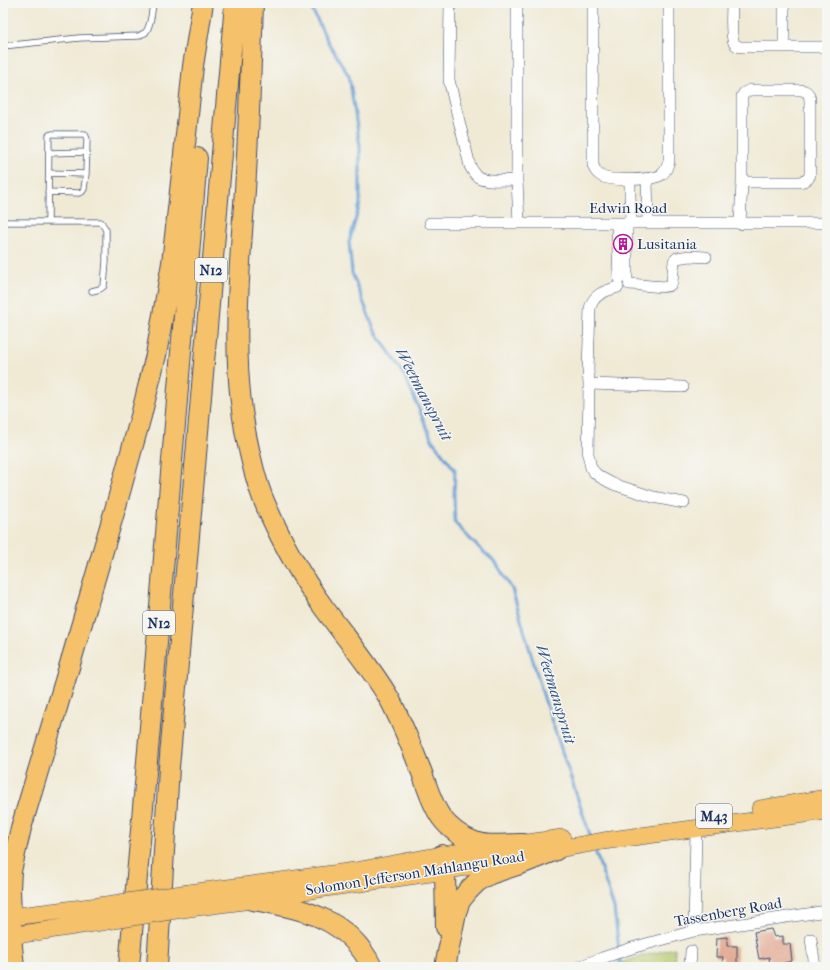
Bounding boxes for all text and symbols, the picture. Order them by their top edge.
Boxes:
street label: Edwin Road [589,199,668,217]
building icon: Lusitania [612,233,634,255]
place label: Lusitania [637,235,698,253]
road number: N12 [195,258,227,282]
water label: Weetmanspruit [391,344,457,445]
road number: N12 [143,611,175,635]
water label: Weetmanspruit [532,642,580,747]
road number: M43 [696,804,732,828]
street label: Solomon Jefferson Mahlangu Road [304,847,526,899]
street label: Tassenberg Road [673,894,784,930]

